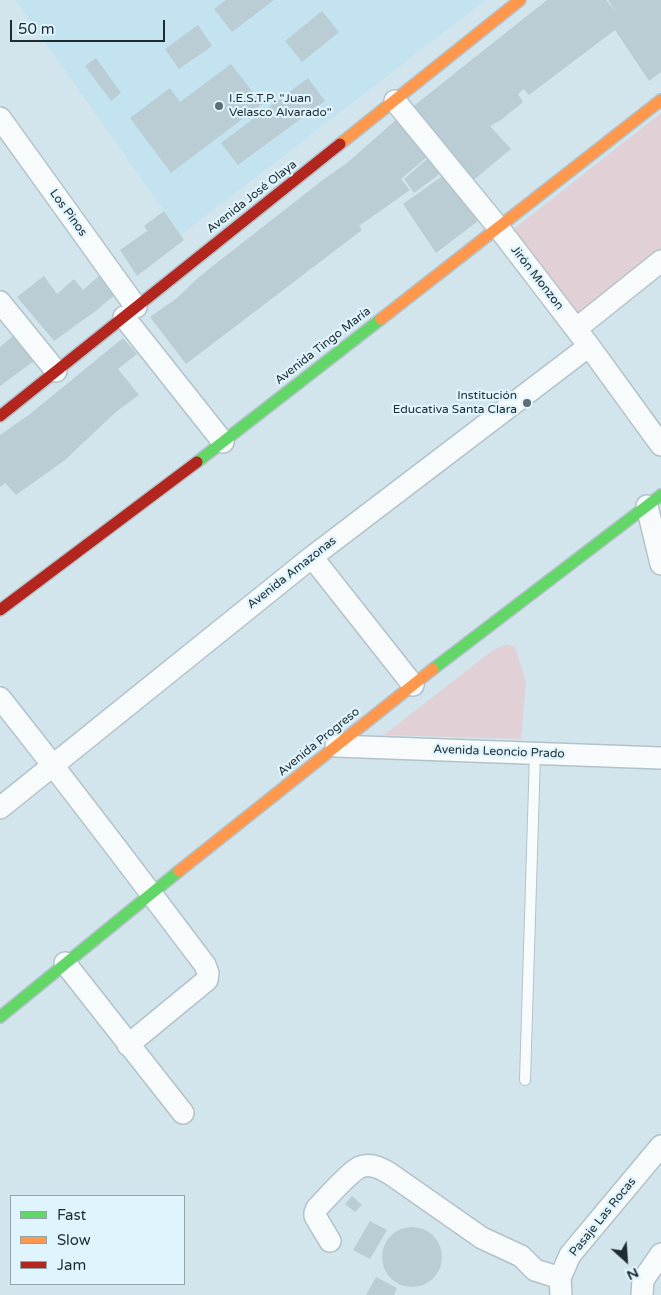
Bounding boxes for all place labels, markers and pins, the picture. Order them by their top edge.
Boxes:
place label: I.E.S.T.P. "Juan Velasco Alvarado" [229,92,332,120]
marker: I.E.S.T.P. "Juan Velasco Alvarado" [213,100,225,112]
place label: Institución Educativa Santa Clara [393,389,517,417]
marker: Institución Educativa Santa Clara [521,397,533,409]

